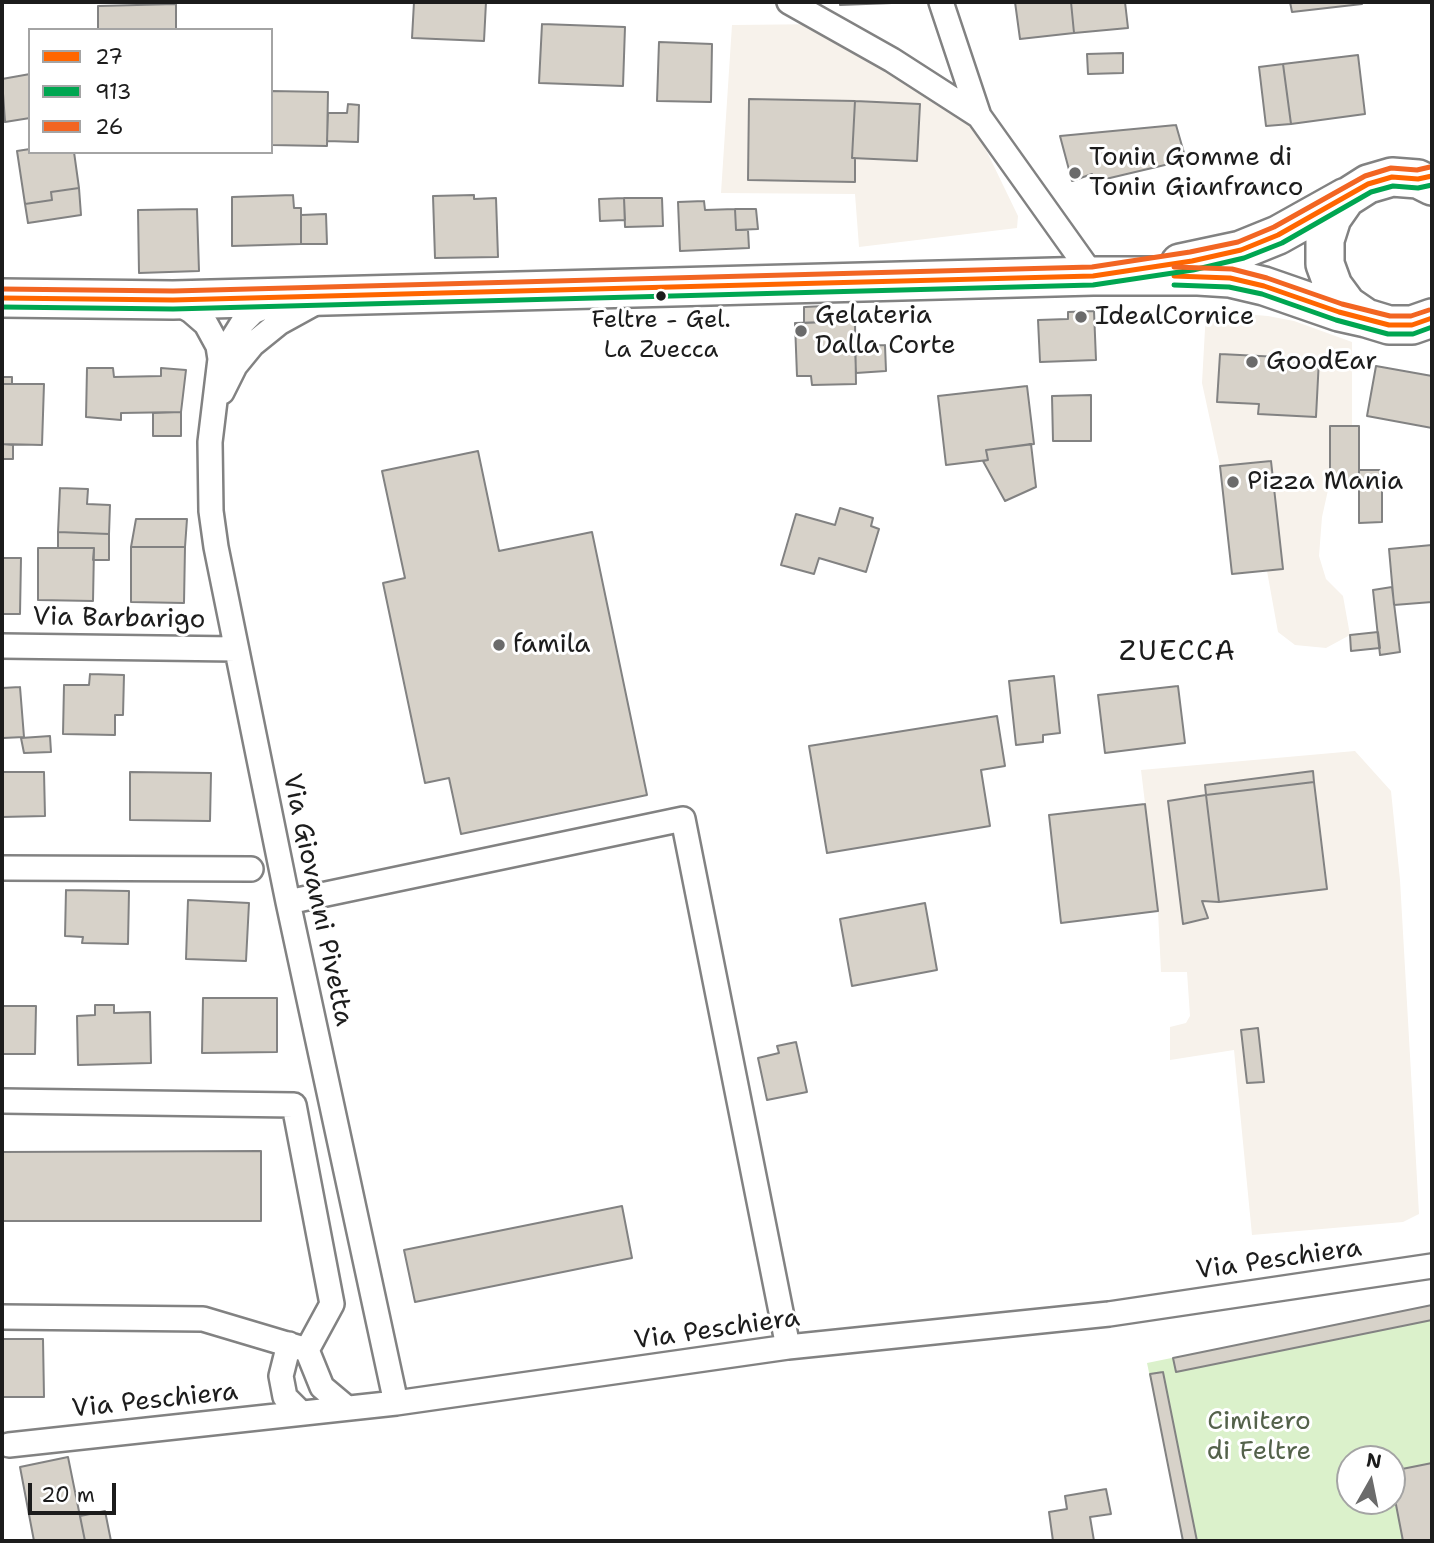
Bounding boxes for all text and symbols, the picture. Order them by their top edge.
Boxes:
legend [28,28,273,154]
text: 27 [95,43,123,71]
text: 913 [95,78,131,106]
text: 26 [95,113,123,141]
place label: Tonin Gomme di Tonin Gianfranco [1089,142,1304,204]
marker: Tonin Gomme di Tonin Gianfranco [1067,165,1083,181]
marker: Feltre - Gel. La Zuecca [654,289,668,303]
place label: Gelateria Dalla Corte [815,300,956,362]
place label: IdealCornice [1095,301,1255,333]
place label: Feltre - Gel. La Zuecca [591,307,731,363]
marker: IdealCornice [1073,309,1089,325]
marker: Gelateria Dalla Corte [793,323,809,339]
place label: GoodEar [1266,346,1377,378]
marker: GoodEar [1244,354,1260,370]
place label: Pizza Mania [1247,466,1403,498]
marker: Pizza Mania [1225,474,1241,490]
street label: Via Barbarigo [32,602,206,636]
place label: famila [513,629,590,661]
district label: ZUECCA [1120,636,1236,670]
marker: famila [491,637,507,653]
street label: Via Giovanni Pivetta [275,771,359,1029]
street label: Via Peschiera [1194,1233,1364,1287]
street label: Via Peschiera [632,1303,802,1357]
street label: Via Peschiera [70,1377,240,1425]
park label: Cimitero di Feltre [1207,1406,1311,1468]
north arrow [1336,1445,1406,1515]
text: N [1365,1447,1383,1474]
scale bar [32,1470,119,1514]
text: 20 m [41,1481,95,1509]

